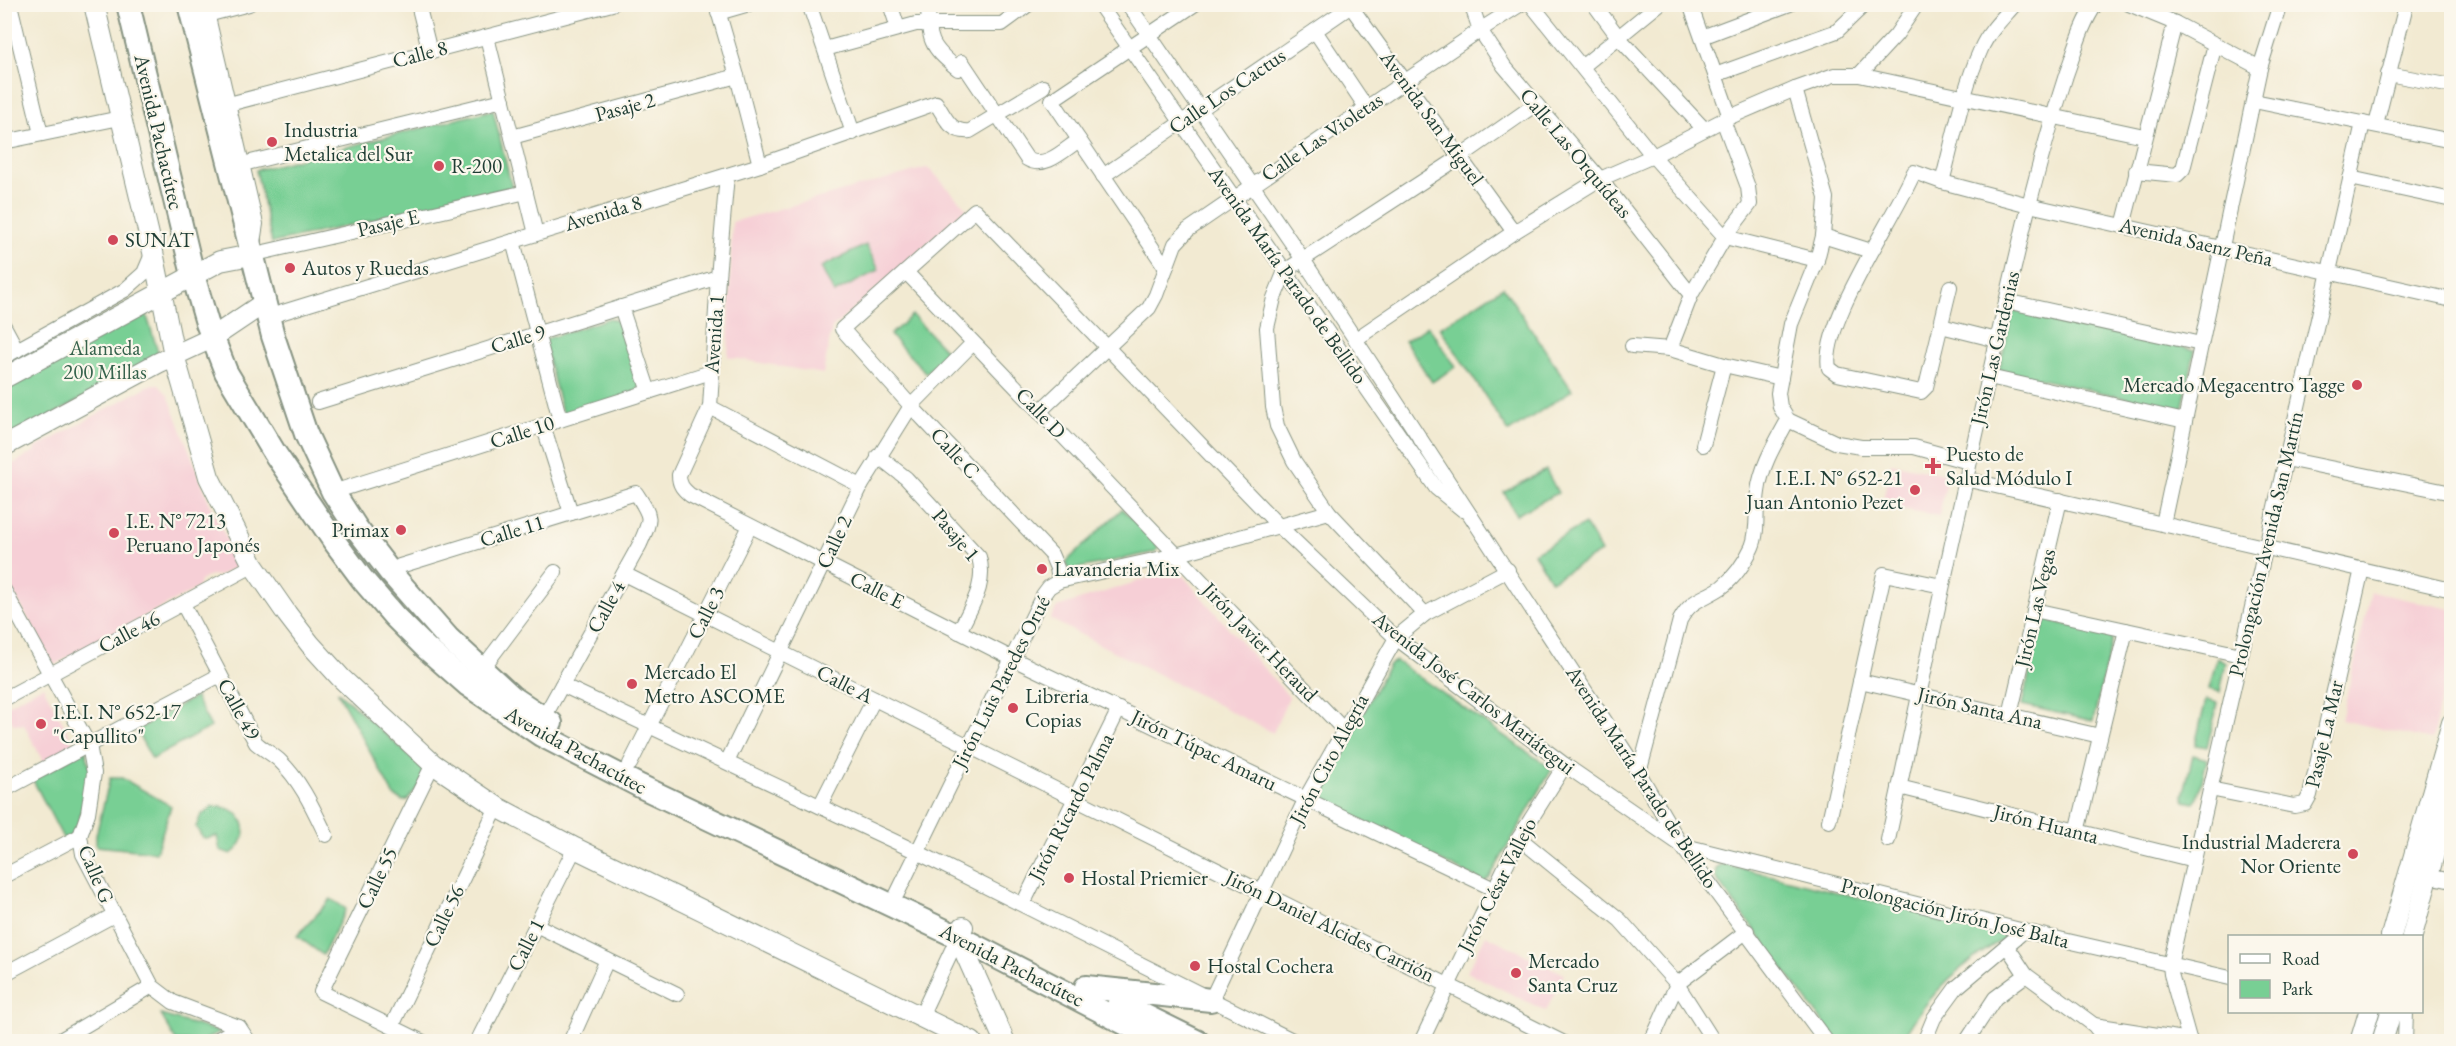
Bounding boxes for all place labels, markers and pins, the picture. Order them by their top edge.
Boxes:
place label: Industria Metalica del Sur [284,116,413,167]
marker: Industria Metalica del Sur [265,135,279,149]
place label: R-200 [451,152,502,179]
marker: R-200 [432,159,446,173]
place label: SUNAT [125,226,194,253]
marker: SUNAT [106,233,120,247]
place label: Autos y Ruedas [301,254,429,281]
marker: Autos y Ruedas [283,261,297,275]
place label: Mercado Megacentro Tagge [2123,371,2345,398]
marker: Mercado Megacentro Tagge [2350,378,2364,392]
place label: Puesto de Salud Módulo I [1946,440,2072,491]
marker: Puesto de Salud Módulo I [1924,457,1942,475]
place label: I.E.I. N° 652-21 Juan Antonio Pezet [1744,464,1903,515]
marker: I.E.I. N° 652-21 Juan Antonio Pezet [1908,483,1922,497]
place label: I.E. N° 7213 Peruano Japonés [126,507,260,558]
place label: Primax [332,516,389,543]
marker: Primax [394,523,408,537]
marker: I.E. N° 7213 Peruano Japonés [107,526,121,540]
place label: Lavanderia Mix [1054,555,1179,582]
marker: Lavanderia Mix [1035,562,1049,576]
place label: Mercado El Metro ASCOME [644,658,785,709]
marker: Mercado El Metro ASCOME [625,677,639,691]
place label: Libreria Copias [1025,682,1090,733]
place label: I.E.I. N° 652-17 "Capullito" [53,698,182,749]
marker: Libreria Copias [1006,701,1020,715]
marker: I.E.I. N° 652-17 "Capullito" [34,717,48,731]
place label: Industrial Maderera Nor Oriente [2182,828,2342,879]
marker: Industrial Maderera Nor Oriente [2346,847,2360,861]
place label: Hostal Priemier [1081,864,1208,891]
marker: Hostal Priemier [1062,871,1076,885]
place label: Mercado Santa Cruz [1528,947,1617,998]
place label: Hostal Cochera [1207,952,1334,979]
marker: Hostal Cochera [1188,959,1202,973]
marker: Mercado Santa Cruz [1509,966,1523,980]

